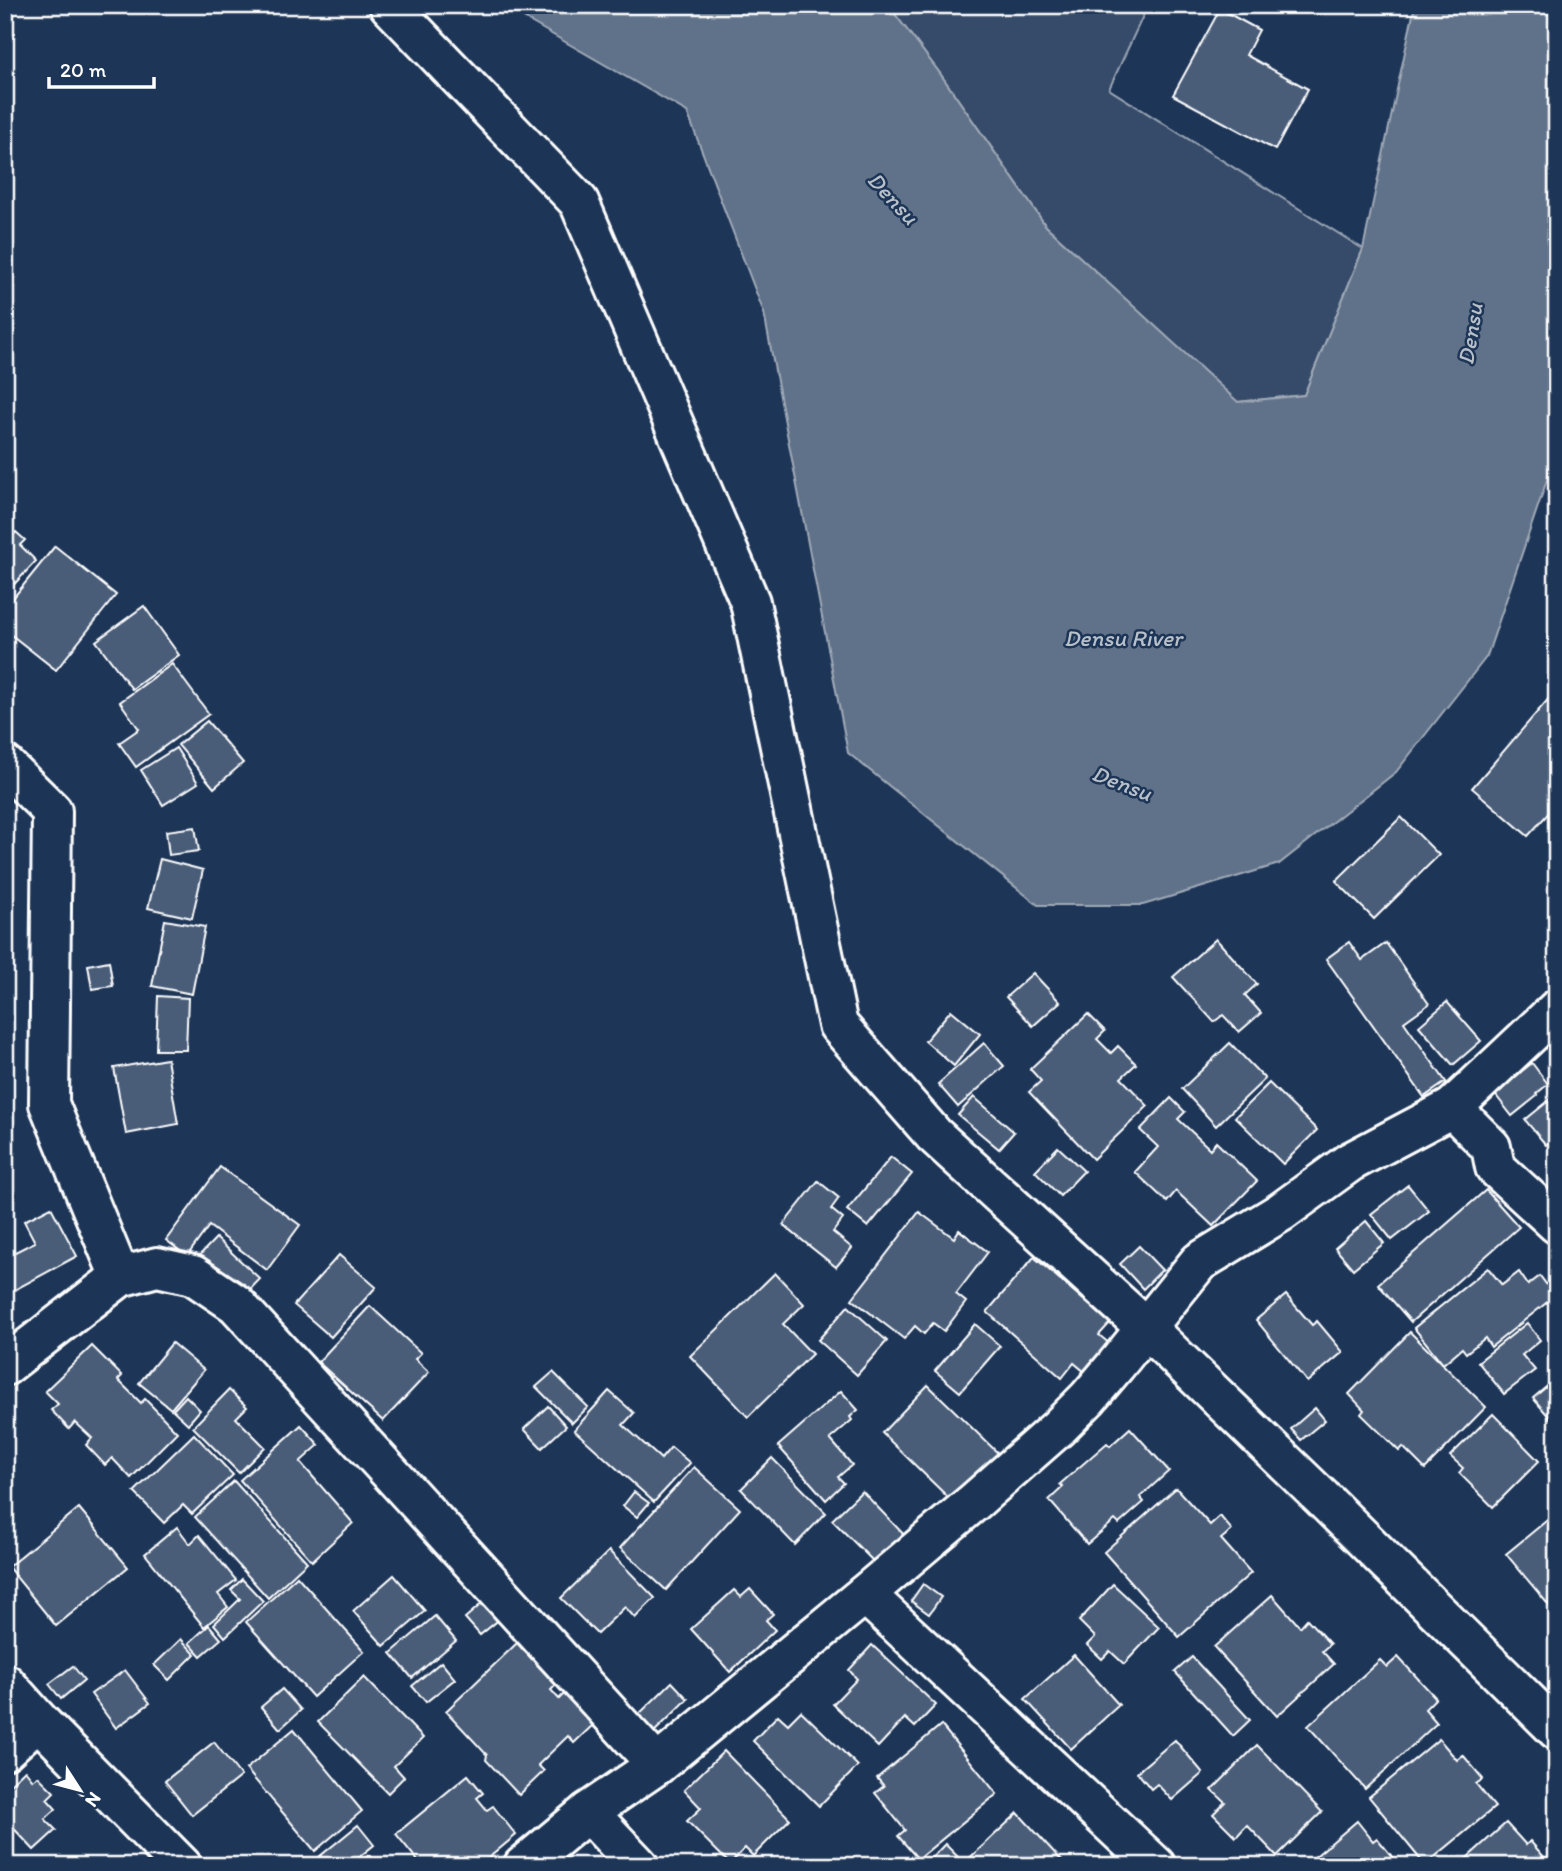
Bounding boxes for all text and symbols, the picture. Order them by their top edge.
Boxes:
scale bar [49,46,154,90]
text: 20 m [60,57,107,82]
water label: Densu [862,166,925,231]
water label: Densu [1451,301,1489,367]
water label: Densu River [1064,624,1185,652]
water label: Densu [1088,759,1156,807]
north arrow [46,1756,116,1826]
text: N [80,1788,106,1812]

